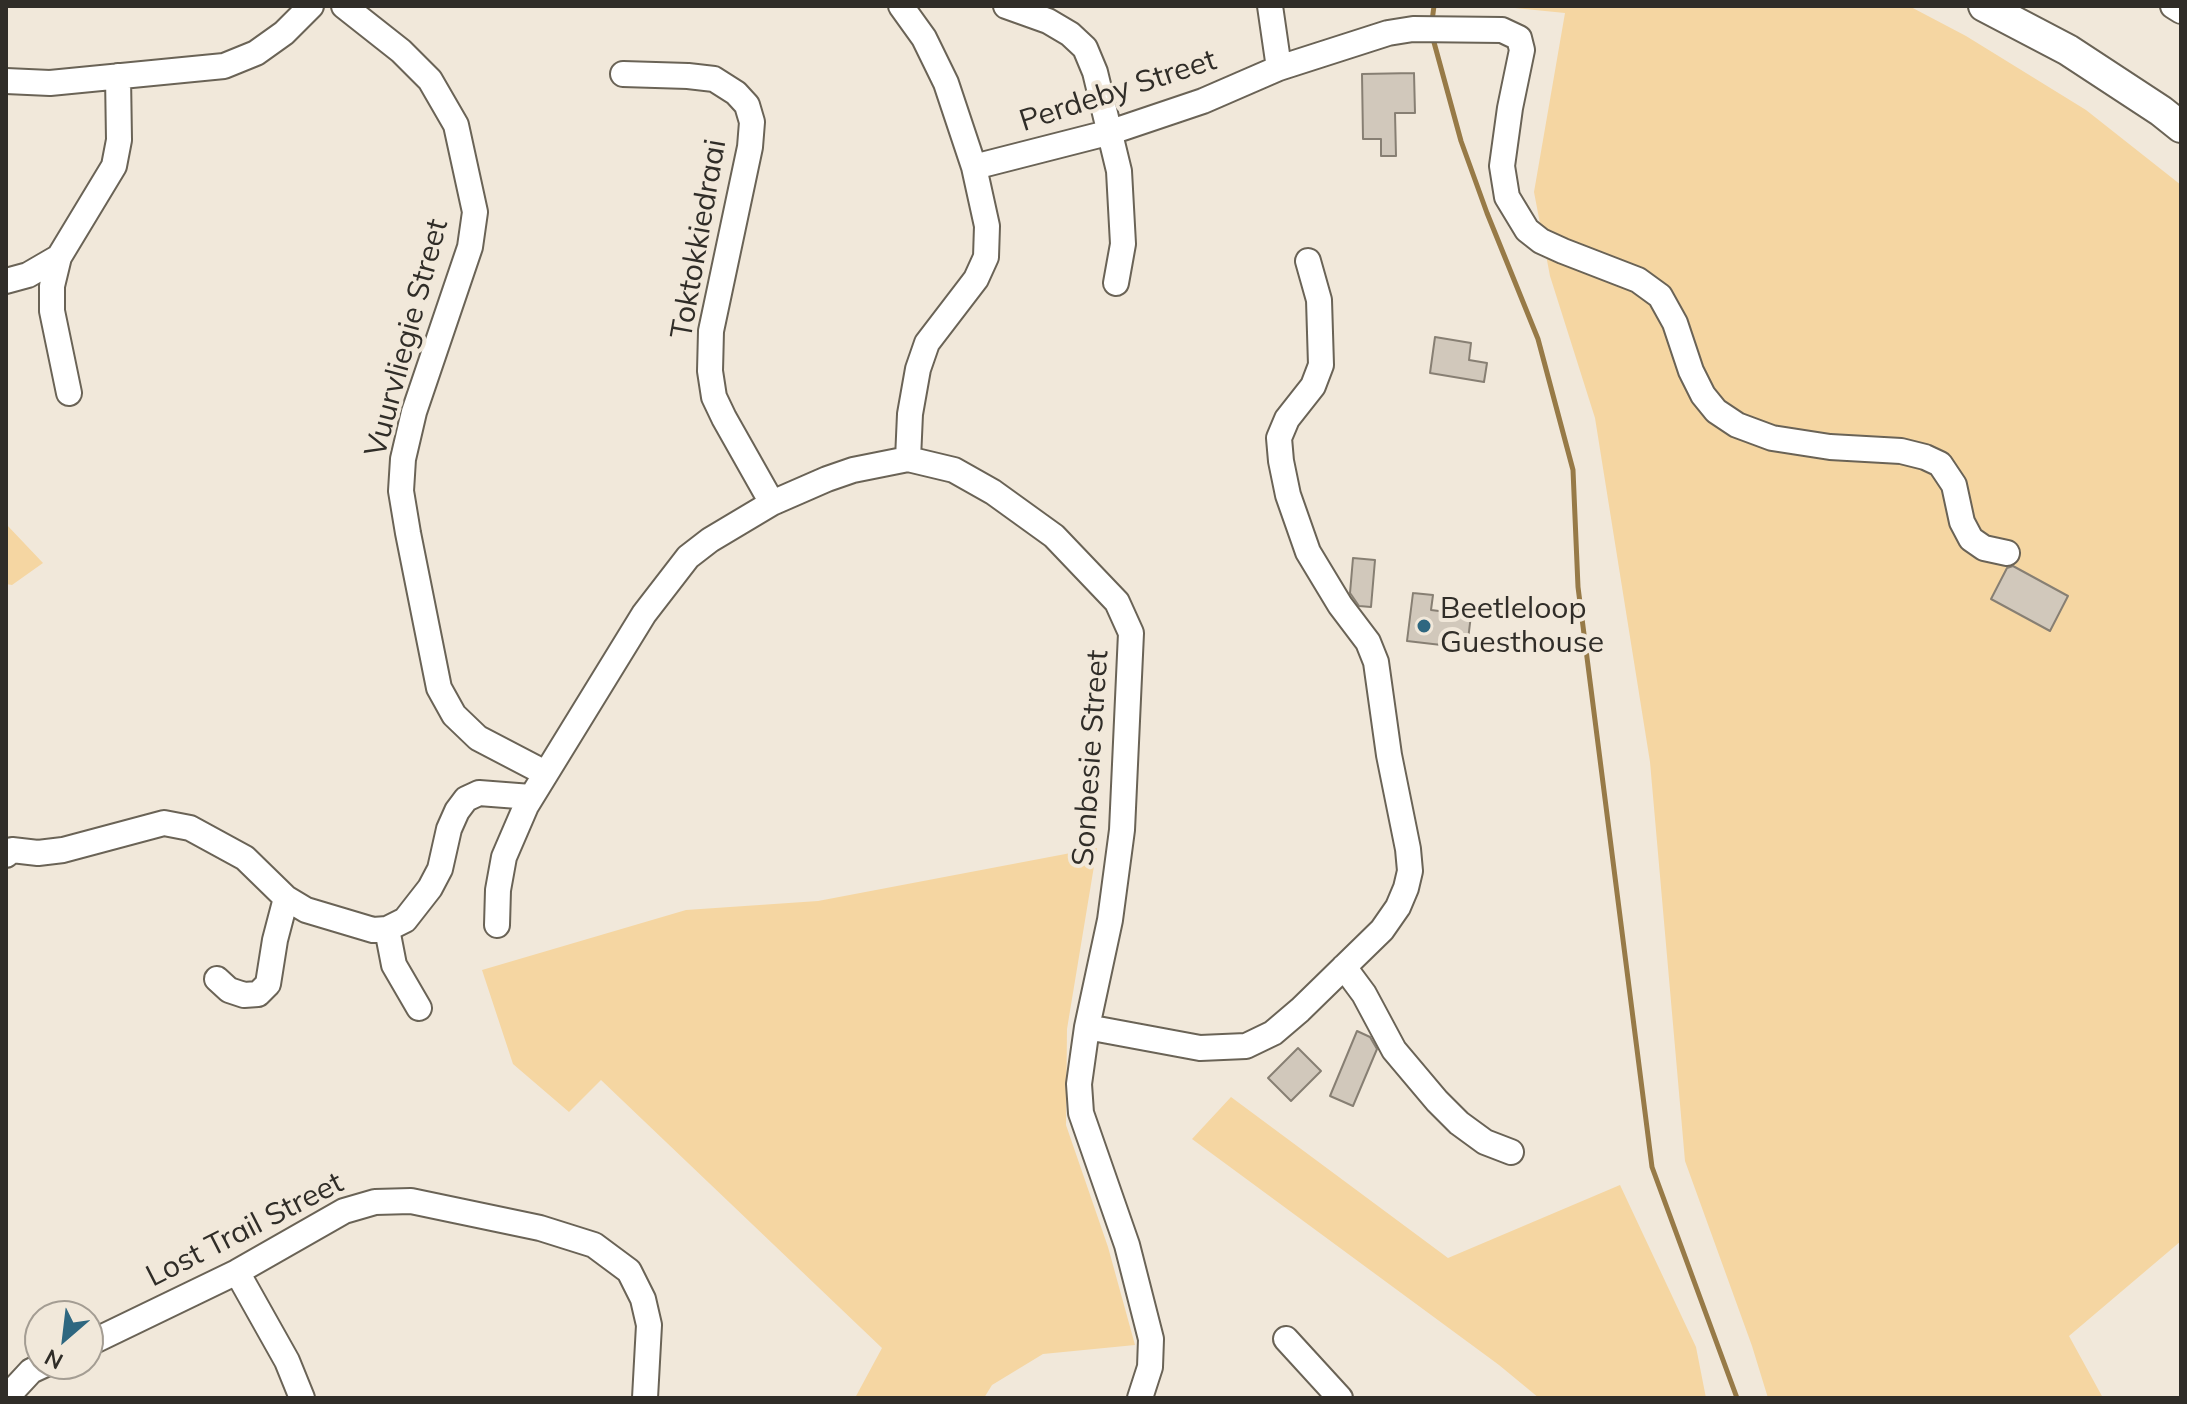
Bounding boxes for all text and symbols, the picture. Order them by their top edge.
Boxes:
street label: Perdeby Street [1015,42,1221,140]
street label: Toktokkiedraai [664,137,734,341]
street label: Vuurvliegie Street [358,215,456,461]
place label: Beetleloop Guesthouse [1440,591,1604,662]
marker: Beetleloop Guesthouse [1415,617,1433,635]
street label: Sonbesie Street [1065,649,1117,867]
street label: Lost Trail Street [141,1165,349,1295]
north arrow [24,1300,104,1380]
text: N [40,1343,68,1376]

